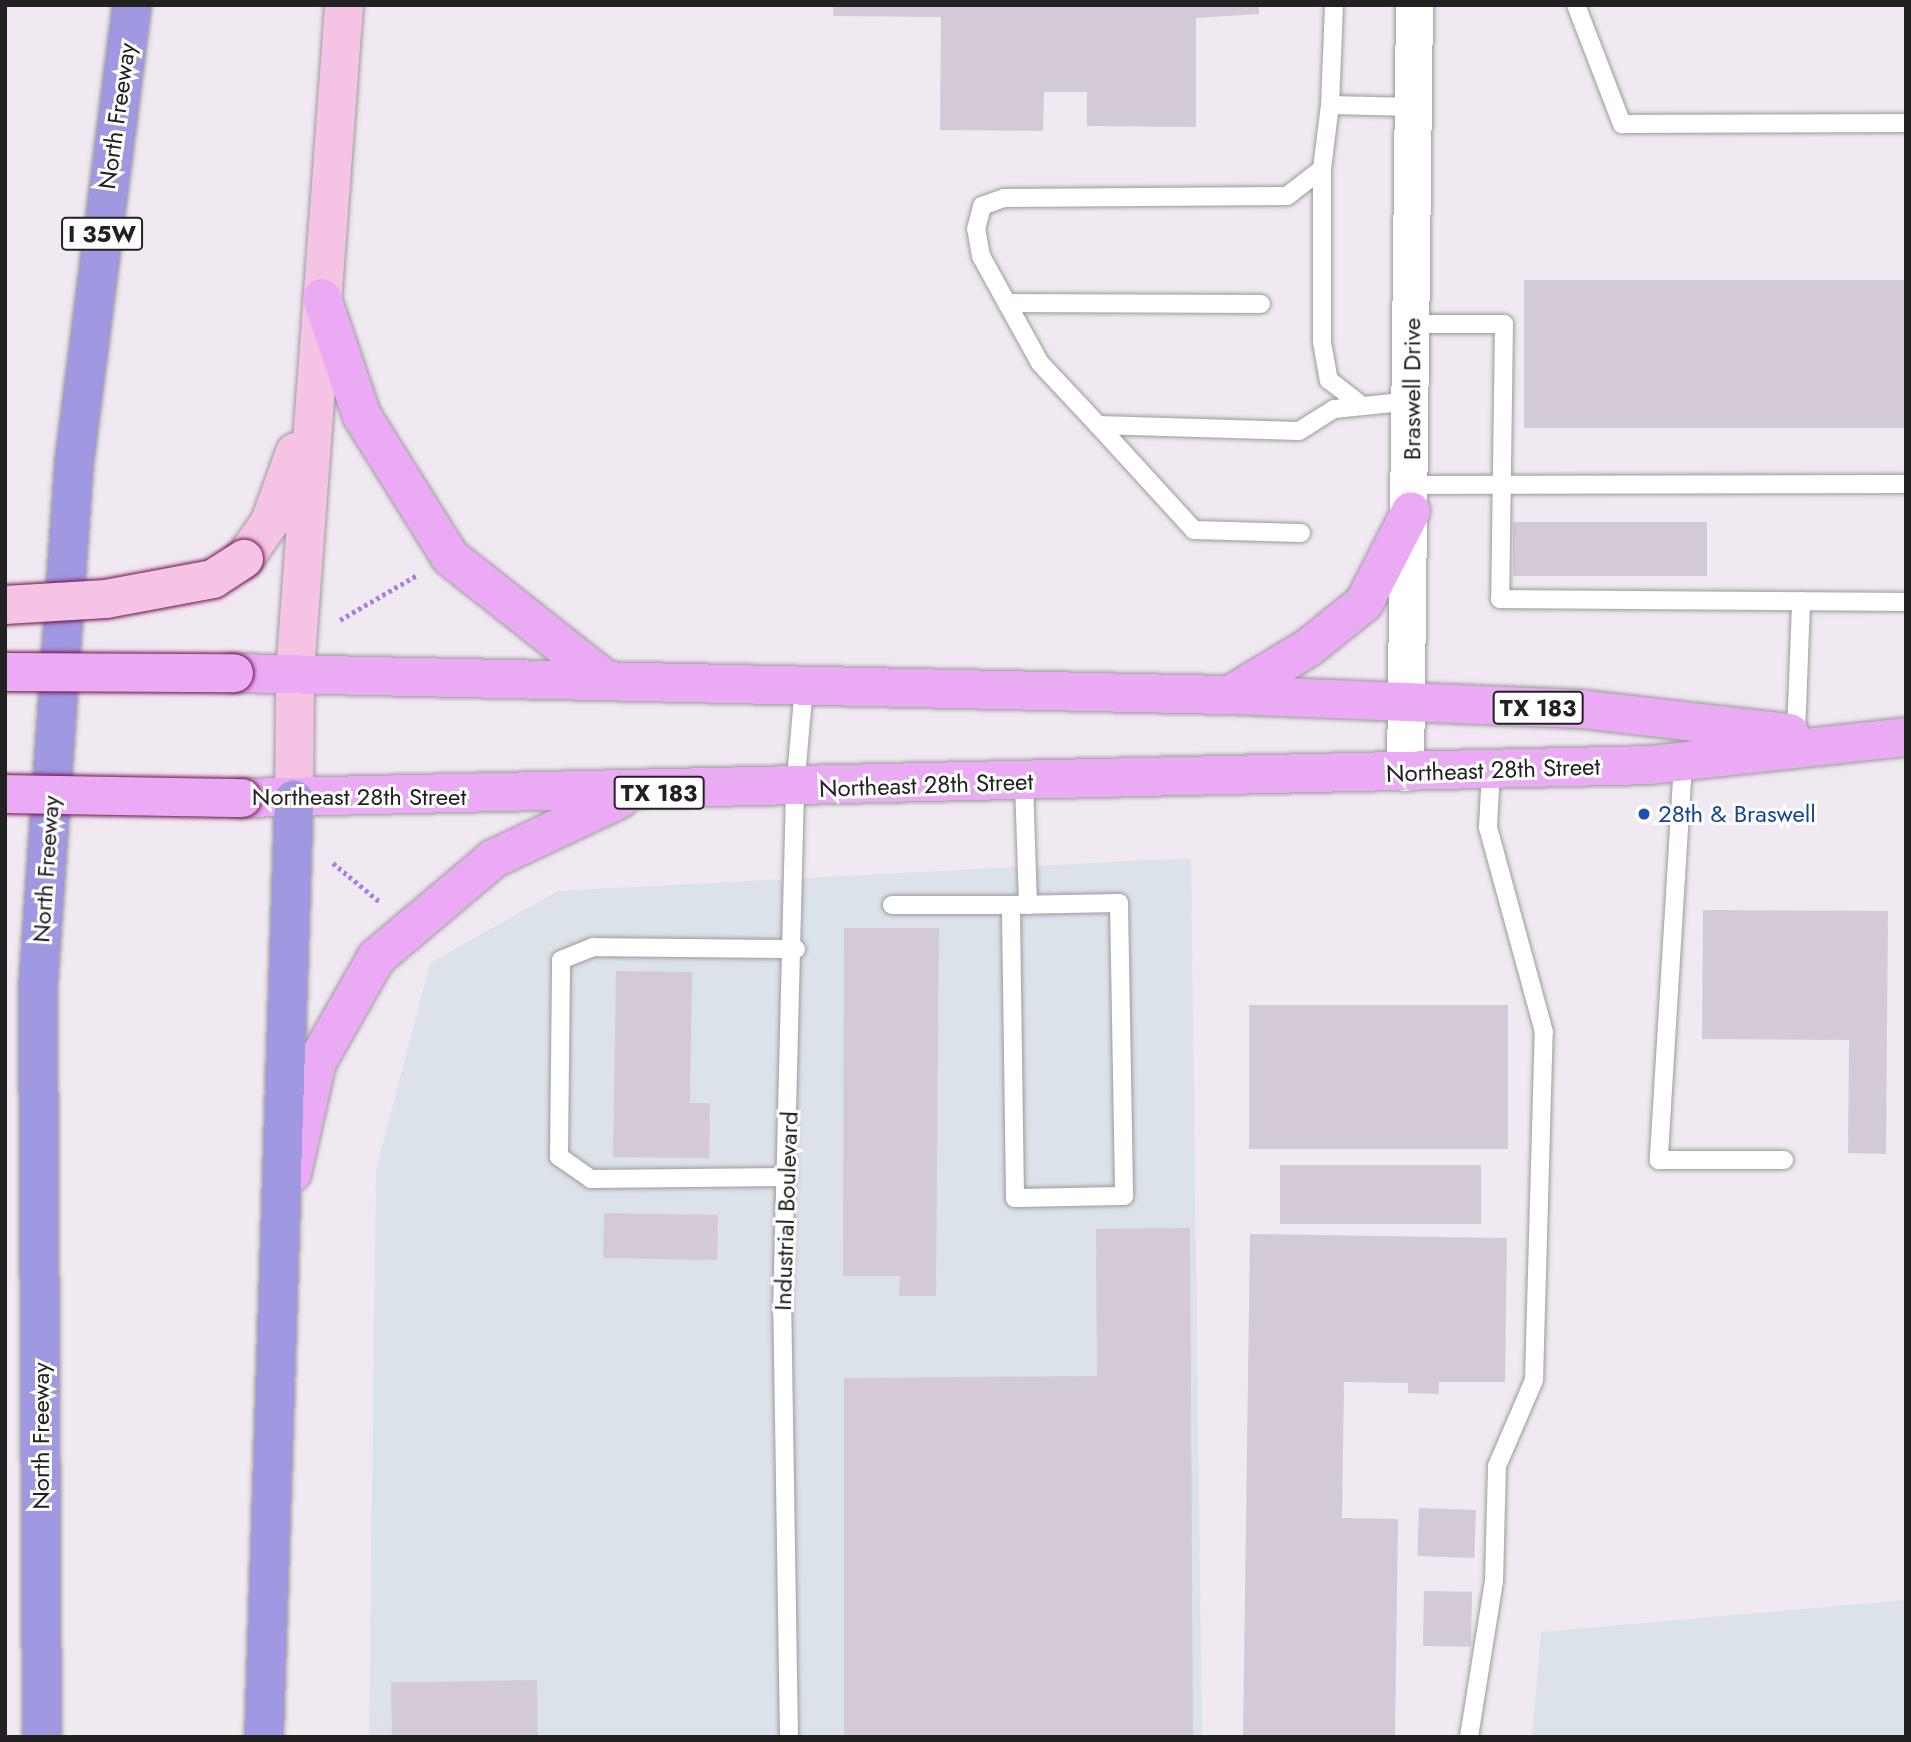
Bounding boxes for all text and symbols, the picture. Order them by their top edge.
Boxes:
street label: North Freeway [92,41,142,191]
road number: I 35W [60,215,144,254]
street label: Braswell Drive [1398,318,1426,460]
road number: TX 183 [1492,688,1584,728]
street label: Northeast 28th Street [1385,752,1601,788]
street label: Northeast 28th Street [818,767,1034,803]
road number: TX 183 [614,774,704,813]
street label: Northeast 28th Street [252,783,466,811]
street label: North Freeway [26,794,66,944]
place label: 28th & Braswell [1658,800,1816,828]
marker: 28th & Braswell [1636,806,1652,822]
street label: Industrial Boulevard [768,1111,804,1311]
street label: North Freeway [27,1362,55,1510]

